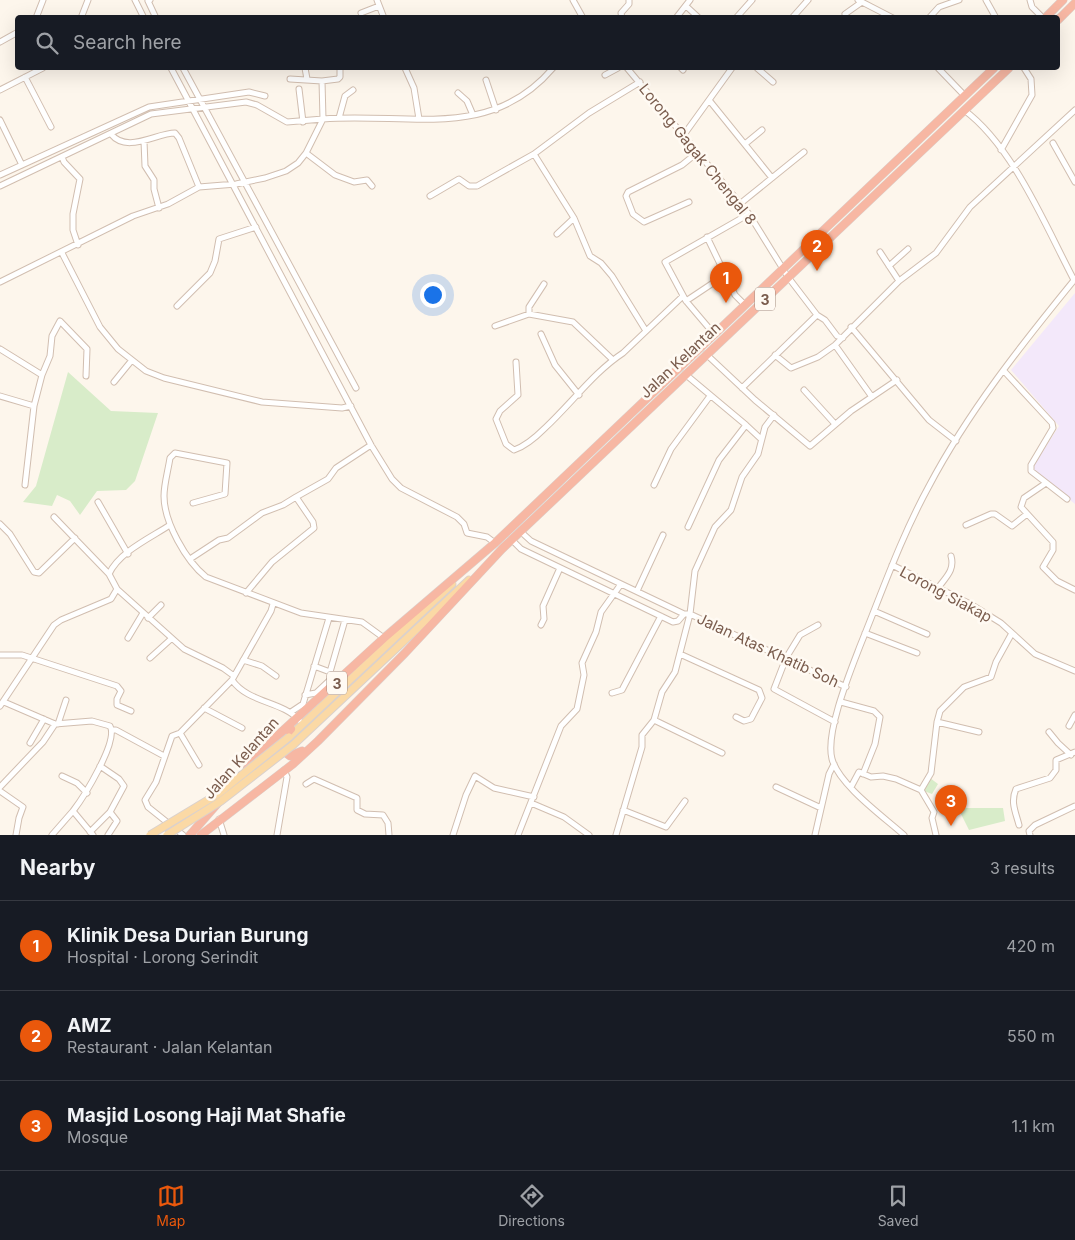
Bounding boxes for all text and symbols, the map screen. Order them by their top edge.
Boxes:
search box [15,15,1060,70]
icon: search [33,29,61,57]
text: Search here [73,31,182,54]
street label: Lorong Gagak Chengal 8 [635,80,761,228]
pin: 2 [801,230,833,271]
pin: 1 [710,262,742,303]
your location [420,282,446,308]
road number: 3 [755,288,775,310]
street label: Jalan Kelantan [636,318,724,402]
street label: Lorong Siakap [897,562,995,626]
street label: Jalan Atas Khatib Soh [694,609,842,691]
road number: 3 [327,671,347,694]
street label: Jalan Kelantan [199,713,283,803]
pin: 3 [935,785,967,826]
text: Nearby [20,855,95,880]
text: 3 results [990,858,1055,878]
text: Klinik Desa Durian Burung [67,924,308,947]
text: 1 [33,936,39,956]
text: 420 m [1006,936,1055,956]
text: Hospital · Lorong Serindit [67,947,258,967]
text: AMZ [67,1014,112,1037]
text: 2 [31,1026,41,1046]
text: 550 m [1007,1026,1055,1046]
text: Restaurant · Jalan Kelantan [67,1037,272,1057]
text: Masjid Losong Haji Mat Shafie [67,1104,346,1127]
text: 3 [31,1116,41,1136]
text: 1.1 km [1011,1116,1055,1136]
text: Mosque [67,1127,128,1147]
tab: Map [156,1182,185,1229]
tab: Directions [498,1182,565,1229]
tab: Saved [878,1182,919,1229]

